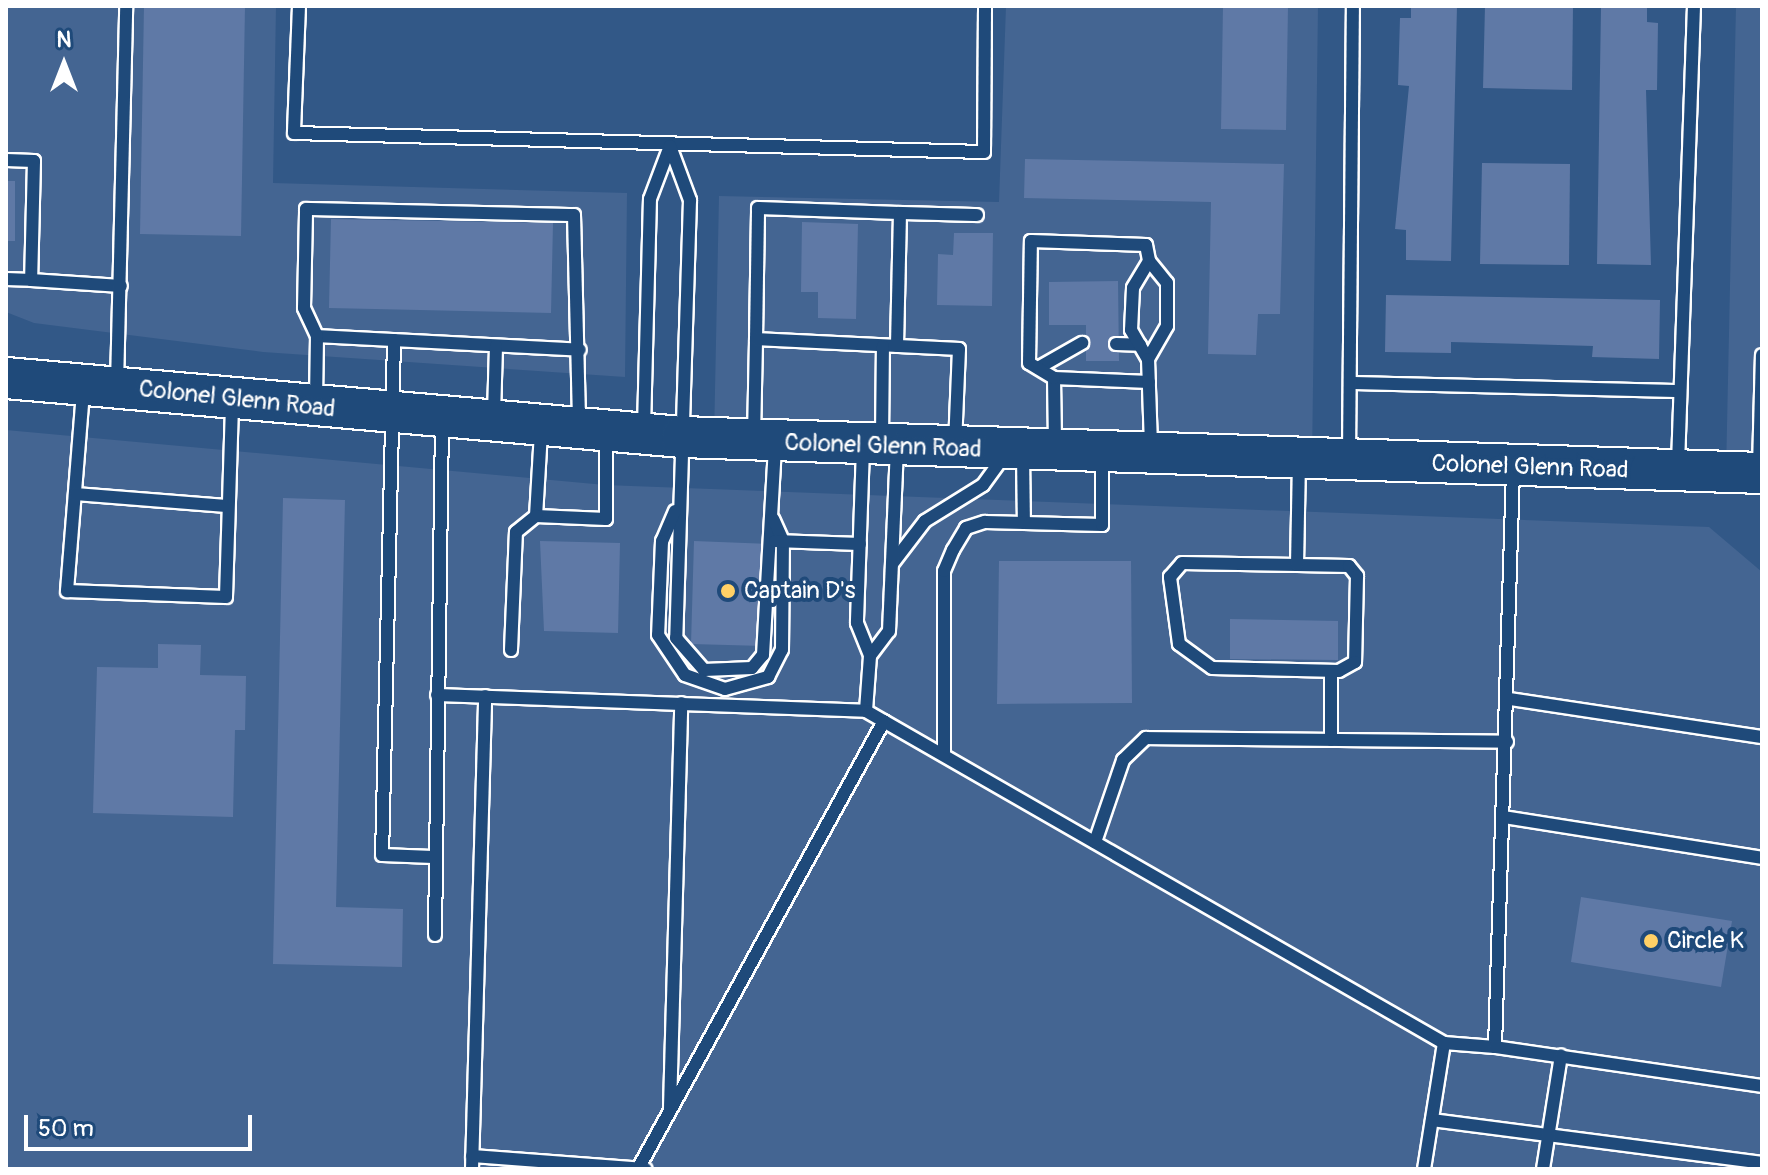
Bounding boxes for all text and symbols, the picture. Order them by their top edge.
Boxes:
north arrow [24,24,104,104]
text: N [57,26,71,54]
street label: Colonel Glenn Road [137,374,337,424]
street label: Colonel Glenn Road [784,428,982,464]
street label: Colonel Glenn Road [1431,449,1629,485]
place label: Captain D's [744,577,855,605]
marker: Captain D's [719,582,737,600]
place label: Circle K [1667,927,1744,955]
marker: Circle K [1642,932,1660,950]
scale bar [28,1099,256,1149]
text: 50 m [38,1114,94,1143]

